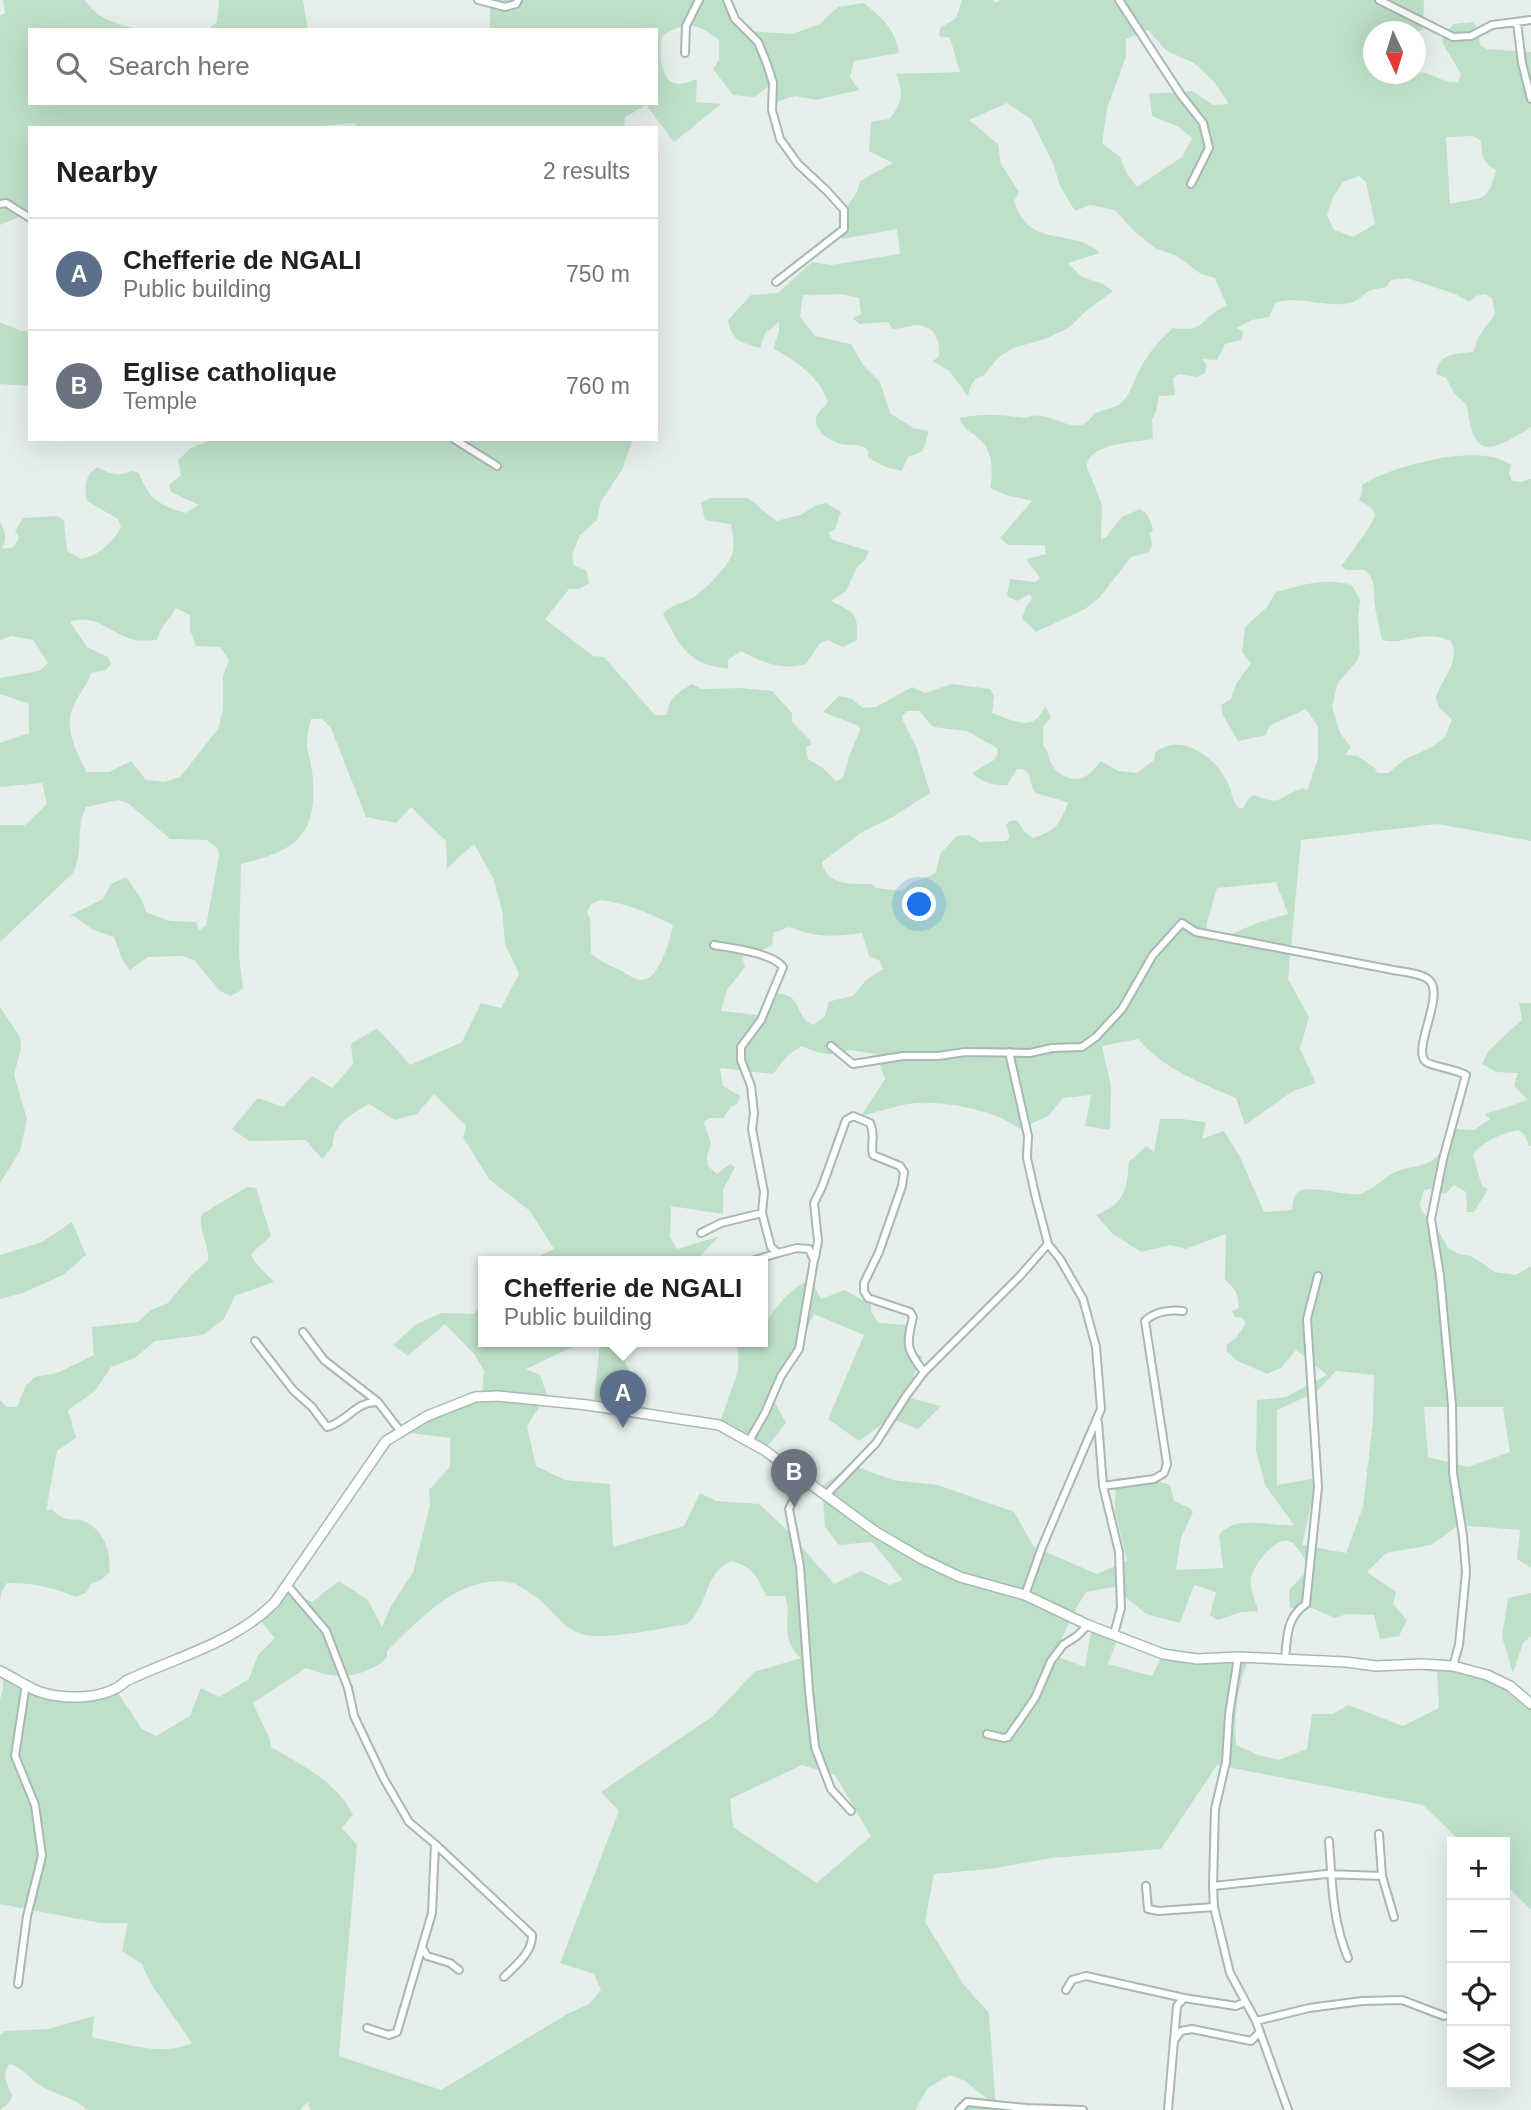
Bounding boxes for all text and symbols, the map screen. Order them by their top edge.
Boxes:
north arrow [1363,21,1426,84]
search box [28,28,658,105]
icon: search [52,48,90,86]
text: Search here [108,51,250,81]
text: Nearby [56,155,158,188]
text: 2 results [543,158,630,184]
text: Chefferie de NGALI [123,245,361,275]
text: A [71,261,87,287]
text: 750 m [566,261,630,287]
text: Public building [123,276,271,302]
text: Eglise catholique [123,357,337,387]
text: B [71,373,87,399]
text: 760 m [566,373,630,399]
text: Temple [123,388,197,414]
your location [902,887,936,921]
popup [478,1256,768,1347]
text: Chefferie de NGALI [504,1273,742,1303]
text: Public building [504,1304,652,1330]
pin: A [600,1370,646,1428]
pin: B [771,1449,817,1507]
map controls [1447,1837,1510,2089]
button: + [1447,1837,1510,1900]
button: − [1447,1900,1510,1963]
button: locate [1447,1963,1510,2026]
button: layers [1447,2026,1510,2089]

